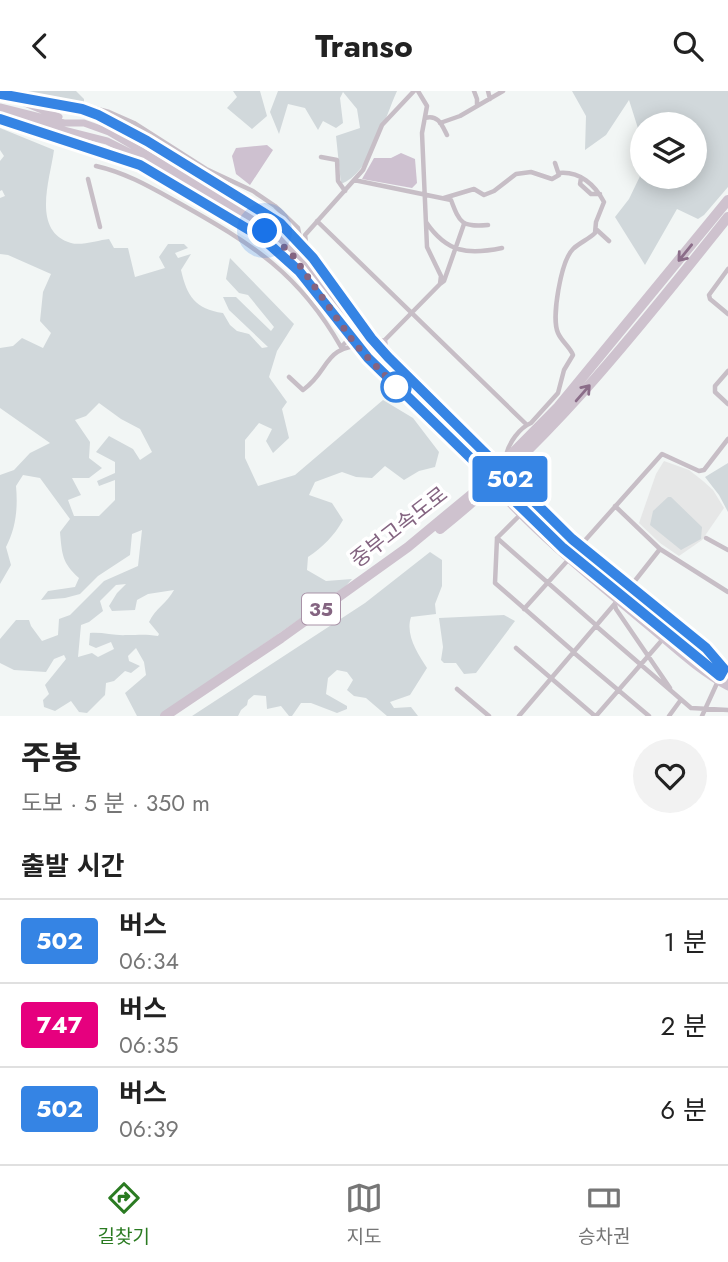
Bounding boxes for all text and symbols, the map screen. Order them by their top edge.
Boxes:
text: Transo [315,23,413,69]
icon: back [21,27,59,65]
icon: search [669,27,707,65]
map controls [630,112,707,189]
button: layers [630,112,707,189]
your location [247,213,282,248]
one-way arrow [677,243,693,261]
unlabelled marker [381,372,411,402]
one-way arrow [575,384,591,402]
line badge: 502 [470,456,550,502]
text: 502 [486,461,534,496]
street label: 중부고속도로 [344,479,454,575]
road number: 35 [302,594,340,625]
text: 주봉 [21,734,82,781]
button: heart [633,739,707,813]
text: 도보 · 5 분 · 350 m [21,786,210,820]
text: 출발 시간 [21,847,124,885]
text: 버스 [119,906,167,944]
text: 502 [36,923,83,958]
text: 1 분 [664,923,707,961]
text: 06:34 [119,944,179,978]
text: 버스 [119,990,167,1028]
text: 747 [37,1007,82,1042]
text: 2 분 [660,1007,707,1045]
text: 06:35 [119,1028,178,1062]
text: 버스 [119,1074,167,1112]
text: 502 [36,1091,83,1126]
text: 6 분 [660,1091,707,1129]
text: 06:39 [119,1112,179,1146]
tab: 길찾기 [98,1179,150,1250]
tab: 지도 [345,1179,383,1250]
tab: 승차권 [578,1179,630,1250]

